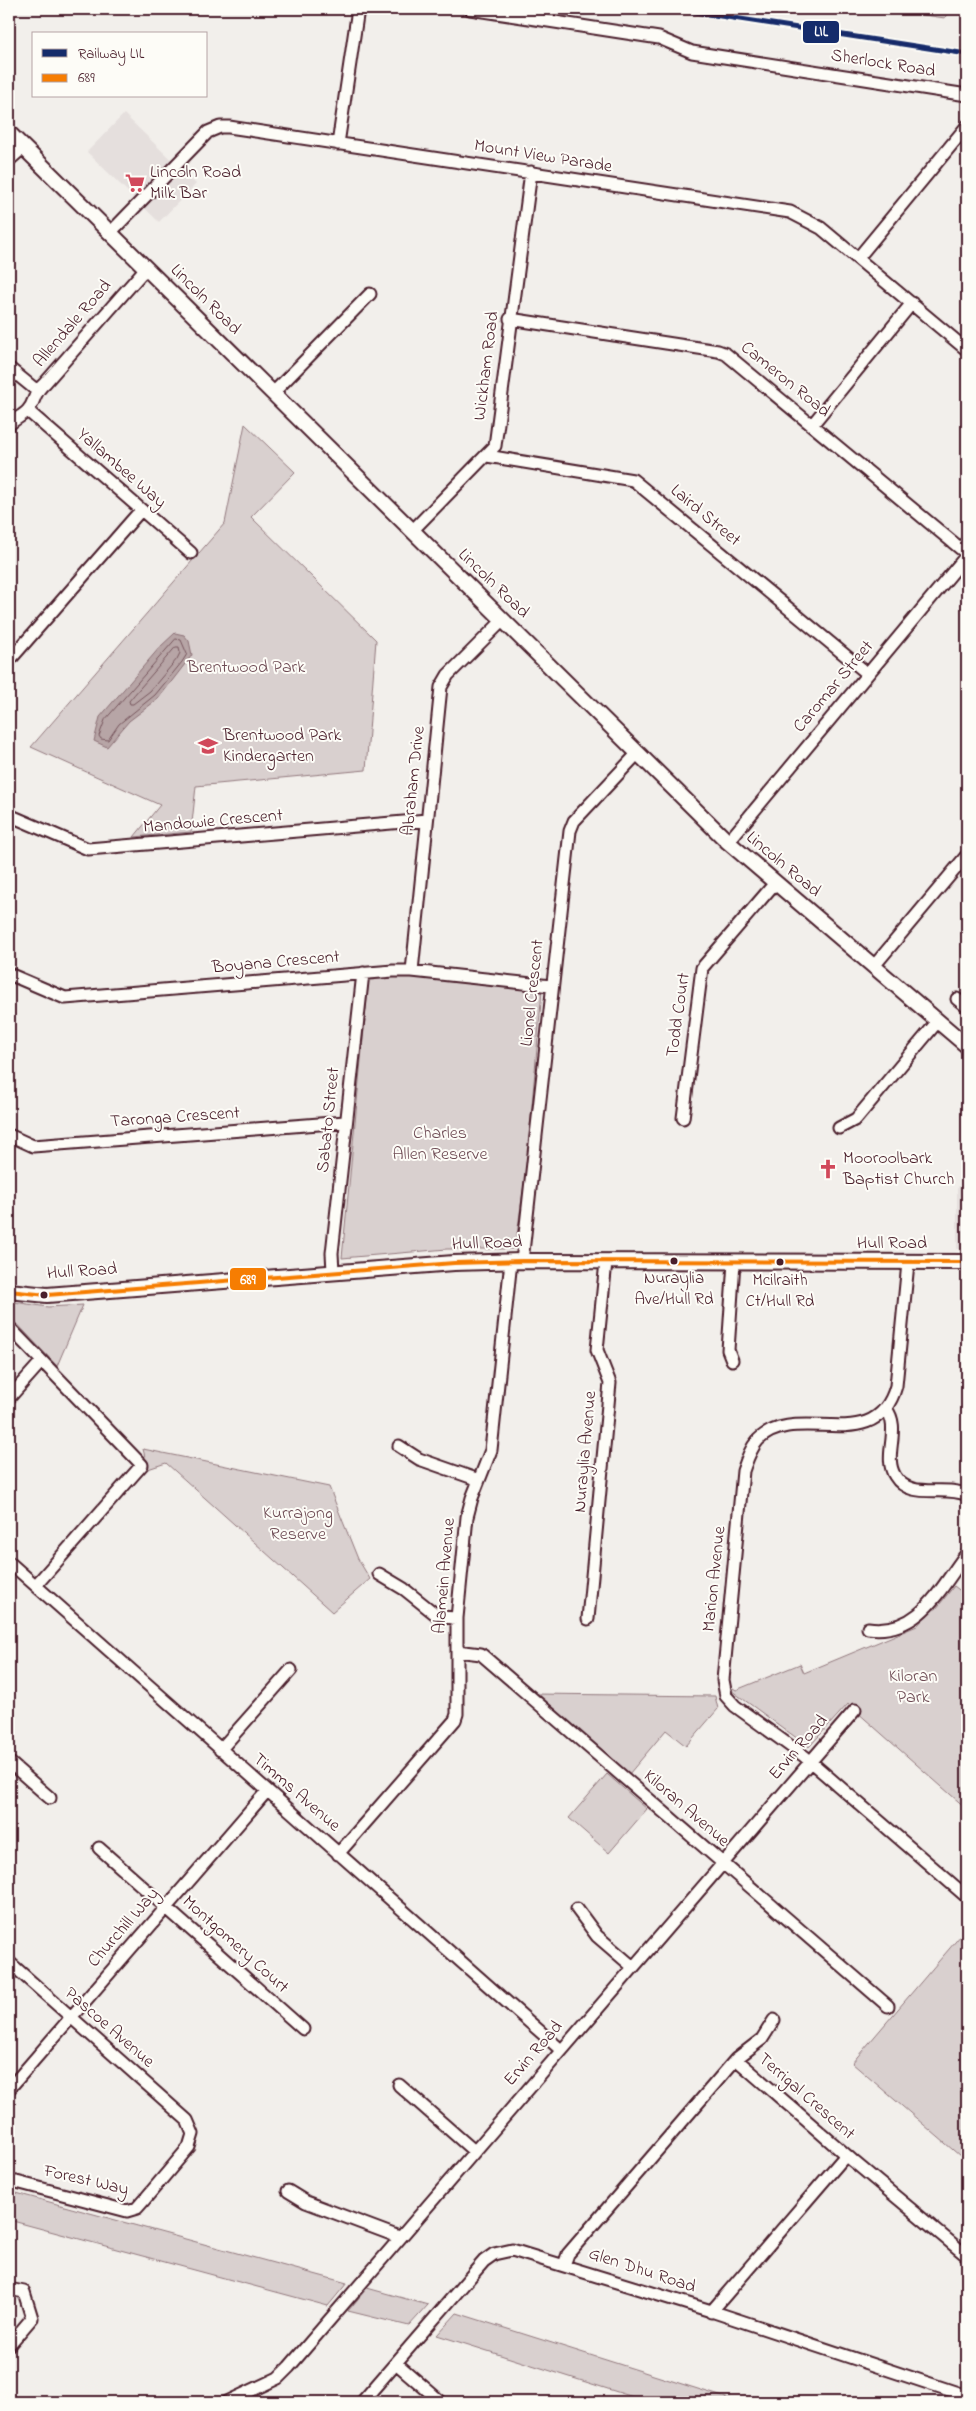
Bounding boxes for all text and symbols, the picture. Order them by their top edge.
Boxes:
line badge: LIL [802,20,840,44]
text: LIL [814,22,829,43]
legend [32,32,208,98]
text: Railway LIL [78,43,145,66]
street label: Sherlock Road [829,43,937,85]
text: 689 [78,67,95,89]
street label: Mount View Parade [472,133,615,181]
place label: Lincoln Road Milk Bar [150,160,241,207]
supermarket icon: Lincoln Road Milk Bar [124,172,146,194]
street label: Lincoln Road [164,259,246,341]
street label: Allendale Road [28,274,118,374]
street label: Wickham Road [467,310,507,422]
street label: Cameron Road [734,336,836,424]
street label: Yallambee Way [70,423,172,515]
street label: Laird Street [664,479,746,553]
street label: Lincoln Road [451,543,535,625]
street label: Caromar Street [788,635,880,739]
park label: Brentwood Park [186,655,305,681]
place label: Brentwood Park Kindergarten [222,723,341,771]
street label: Abraham Drive [395,724,433,837]
school or university icon: Brentwood Park Kindergarten [197,735,219,757]
street label: Mandowie Crescent [142,803,284,841]
street label: Lincoln Road [740,826,826,904]
street label: Lionel Crescent [514,938,552,1048]
street label: Boyana Crescent [210,944,341,982]
street label: Todd Court [660,971,698,1059]
street label: Sabato Street [311,1066,347,1174]
street label: Taronga Crescent [109,1101,241,1136]
park label: Charles Allen Reserve [393,1121,488,1168]
place label: Mooroolbark Baptist Church [842,1146,954,1193]
church icon: Mooroolbark Baptist Church [817,1158,839,1180]
street label: Hull Road [451,1230,523,1258]
street label: Hull Road [857,1231,927,1257]
marker: Nuraylia Ave/Hull Rd [669,1256,679,1266]
street label: Hull Road [46,1257,118,1287]
marker: Mcilraith Ct/Hull Rd [775,1257,785,1267]
place label: Nuraylia Ave/Hull Rd [635,1266,714,1312]
line badge: 689 [229,1267,267,1291]
place label: Mcilraith Ct/Hull Rd [746,1268,815,1314]
text: 689 [239,1270,257,1291]
unlabelled marker [39,1290,49,1300]
street label: Nuraylia Avenue [568,1389,604,1514]
park label: Kurrajong Reserve [263,1501,333,1548]
street label: Alamein Avenue [427,1516,463,1635]
street label: Marion Avenue [697,1524,734,1633]
park label: Kiloran Park [889,1664,937,1711]
street label: Ervin Road [763,1710,835,1786]
street label: Timms Avenue [246,1747,346,1839]
street label: Kiloran Avenue [637,1764,736,1854]
street label: Churchill Way [82,1882,166,1974]
street label: Montgomery Court [175,1890,294,2001]
street label: Pascoe Avenue [58,1981,160,2075]
street label: Ervin Road [498,2016,570,2092]
street label: Terrigal Crescent [751,2047,860,2148]
street label: Forest Way [40,2158,131,2203]
street label: Glen Dhu Road [585,2241,699,2301]

